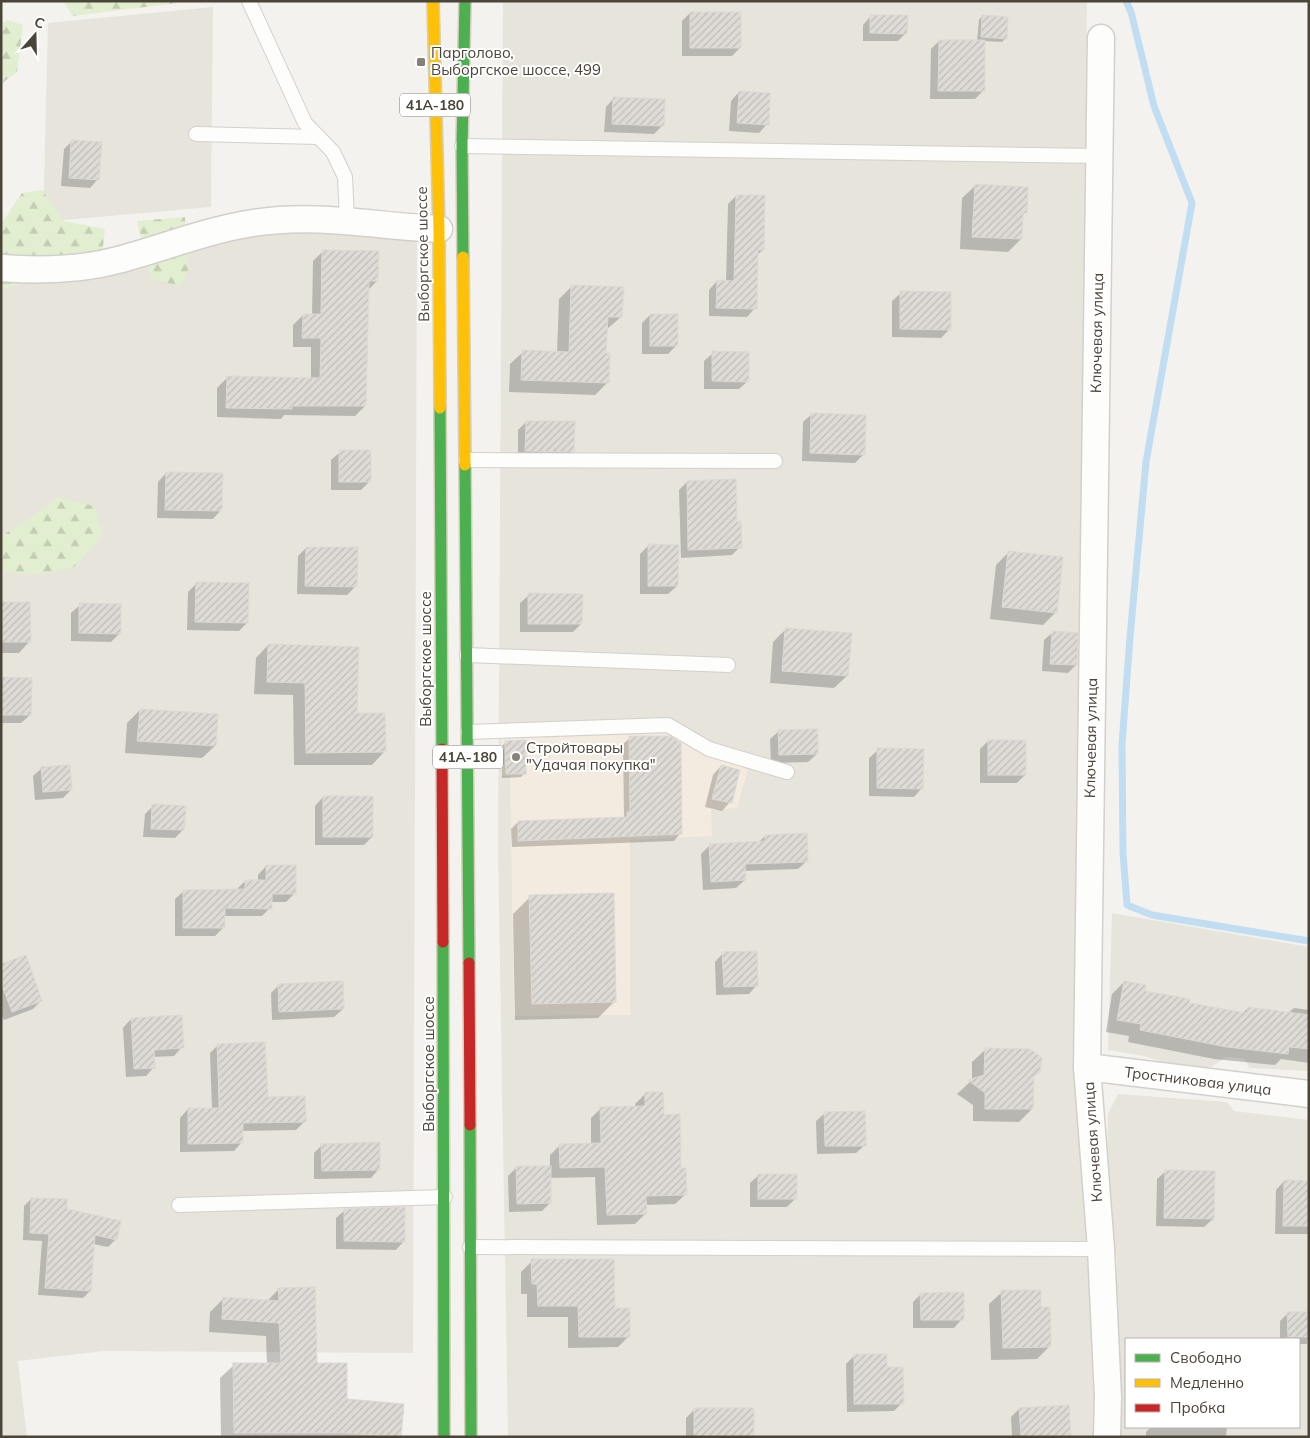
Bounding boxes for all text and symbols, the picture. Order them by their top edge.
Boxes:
north arrow [10,10,60,60]
text: С [32,13,47,33]
place label: Парголово, Выборгское шоссе, 499 [431,43,601,79]
marker: Парголово, Выборгское шоссе, 499 [415,56,427,68]
road number: 41А-180 [400,94,470,116]
street label: Выборгское шоссе [412,186,433,322]
street label: Ключевая улица [1086,273,1107,393]
street label: Выборгское шоссе [416,591,435,727]
street label: Ключевая улица [1080,678,1101,798]
place label: Cтройтовары "Удачая покупка" [526,738,656,774]
road number: 41А-180 [433,746,503,769]
marker: Cтройтовары "Удачая покупка" [510,751,522,763]
street label: Выборгское шоссе [419,996,438,1132]
street label: Тростниковая улица [1123,1062,1273,1099]
street label: Ключевая улица [1079,1081,1106,1203]
legend [1125,1338,1300,1428]
text: Свободно [1170,1348,1242,1367]
text: Медленно [1170,1373,1244,1392]
text: Пробка [1170,1398,1225,1417]

